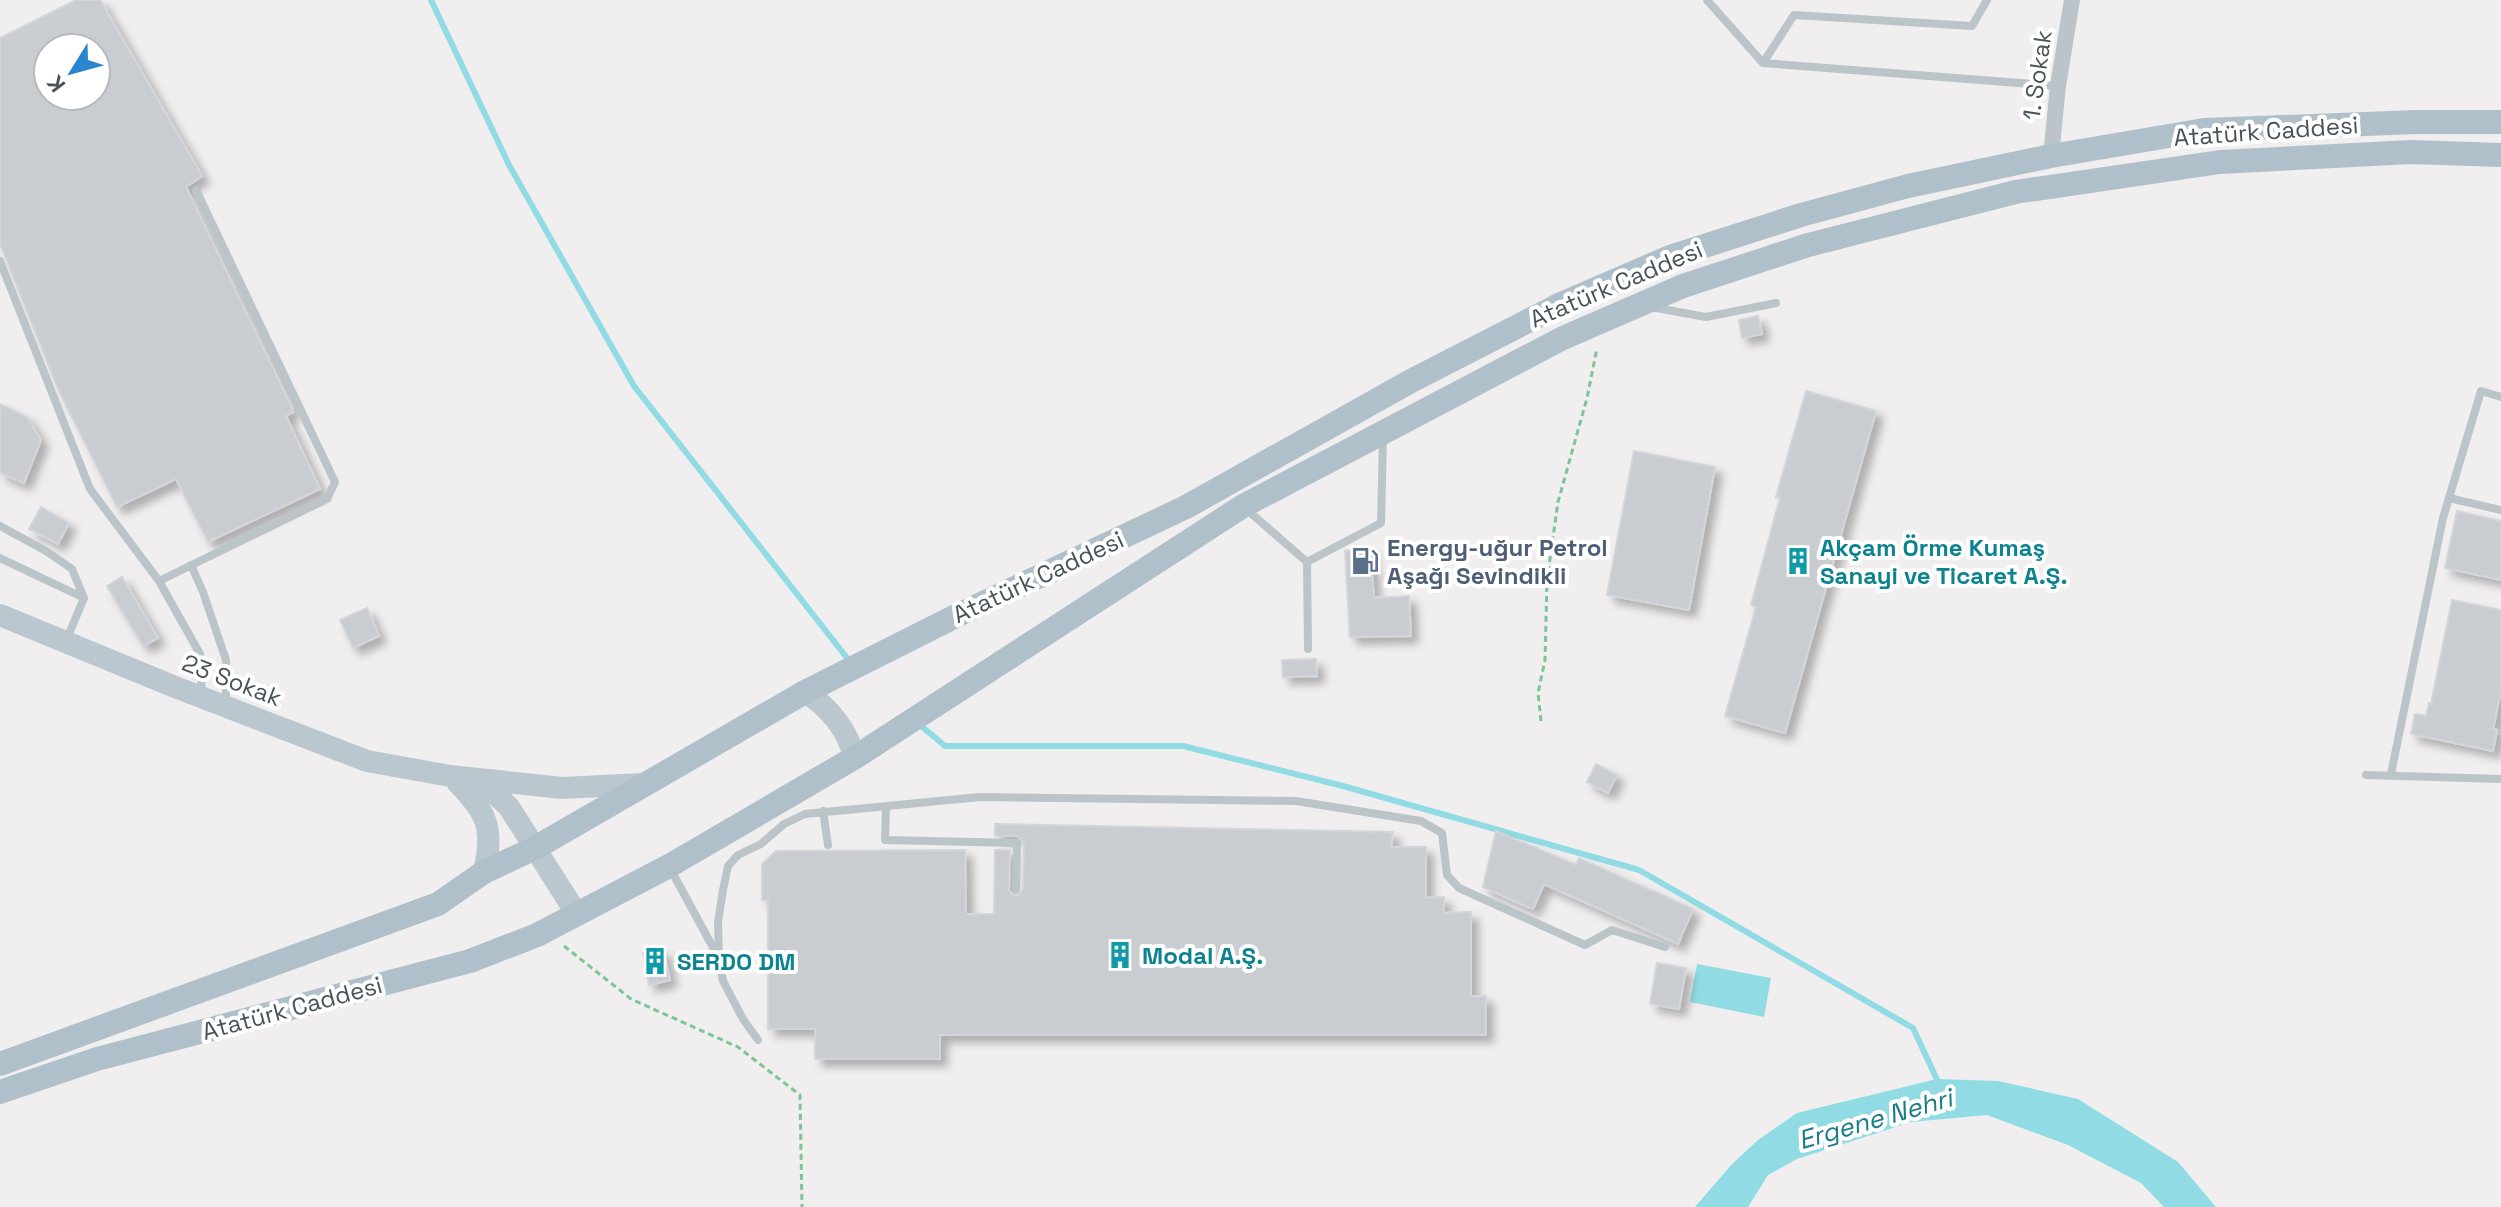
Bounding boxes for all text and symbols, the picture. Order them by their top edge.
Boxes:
street label: 1. Sokak [2015,28,2059,122]
north arrow [32,32,112,112]
text: K [41,70,71,98]
street label: Atatürk Caddesi [2173,109,2359,153]
street label: Atatürk Caddesi [1525,234,1707,334]
street label: Atatürk Caddesi [948,524,1128,630]
place label: Energy-uğur Petrol Aşağı Sevindikli [1387,532,1608,591]
place label: Akçam Örme Kumaş Sanayi ve Ticaret A.Ş. [1820,532,2068,591]
fuel station icon: Energy-uğur Petrol Aşağı Sevindikli [1350,546,1380,576]
building icon: Akçam Örme Kumaş Sanayi ve Ticaret A.Ş. [1783,546,1813,576]
street label: 23 Sokak [178,647,286,713]
building icon: Modal A.Ş. [1105,940,1135,970]
place label: Modal A.Ş. [1142,940,1263,971]
building icon: SERDO DM [640,946,670,976]
place label: SERDO DM [677,946,795,977]
street label: Atatürk Caddesi [199,969,385,1047]
water label: Ergene Nehri [1794,1080,1959,1157]

